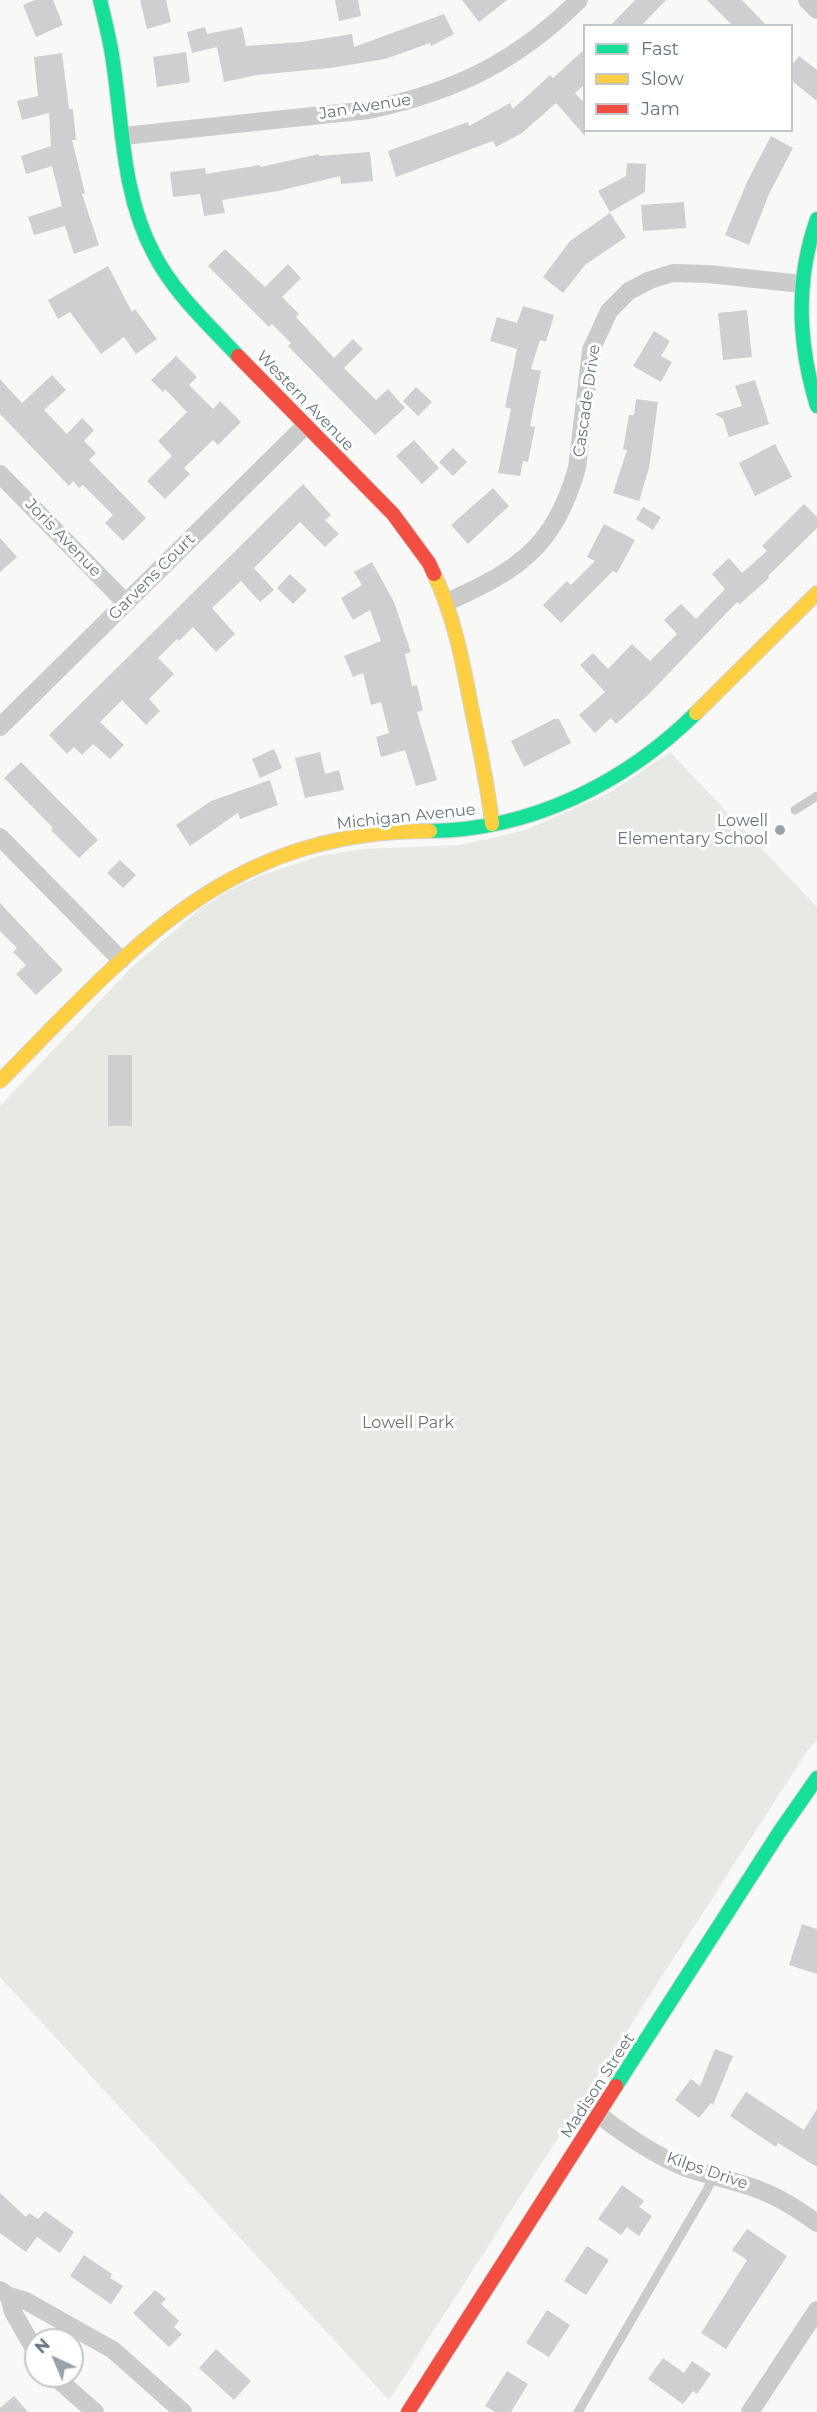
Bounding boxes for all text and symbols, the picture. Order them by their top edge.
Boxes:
legend [583,24,793,132]
text: Fast [641,38,679,60]
text: Slow [641,68,684,90]
street label: Jan Avenue [318,90,412,124]
text: Jam [641,98,680,120]
street label: Cascade Drive [570,343,604,459]
street label: Western Avenue [252,347,358,455]
street label: Joris Avenue [21,495,105,581]
street label: Garvens Court [105,530,199,624]
street label: Michigan Avenue [336,800,476,834]
place label: Lowell Elementary School [617,811,768,849]
marker: Lowell Elementary School [773,823,787,837]
park label: Lowell Park [362,1413,454,1433]
street label: Madison Street [557,2030,639,2142]
street label: Kilps Drive [664,2148,750,2194]
north arrow [24,2328,84,2388]
text: N [31,2335,54,2357]

